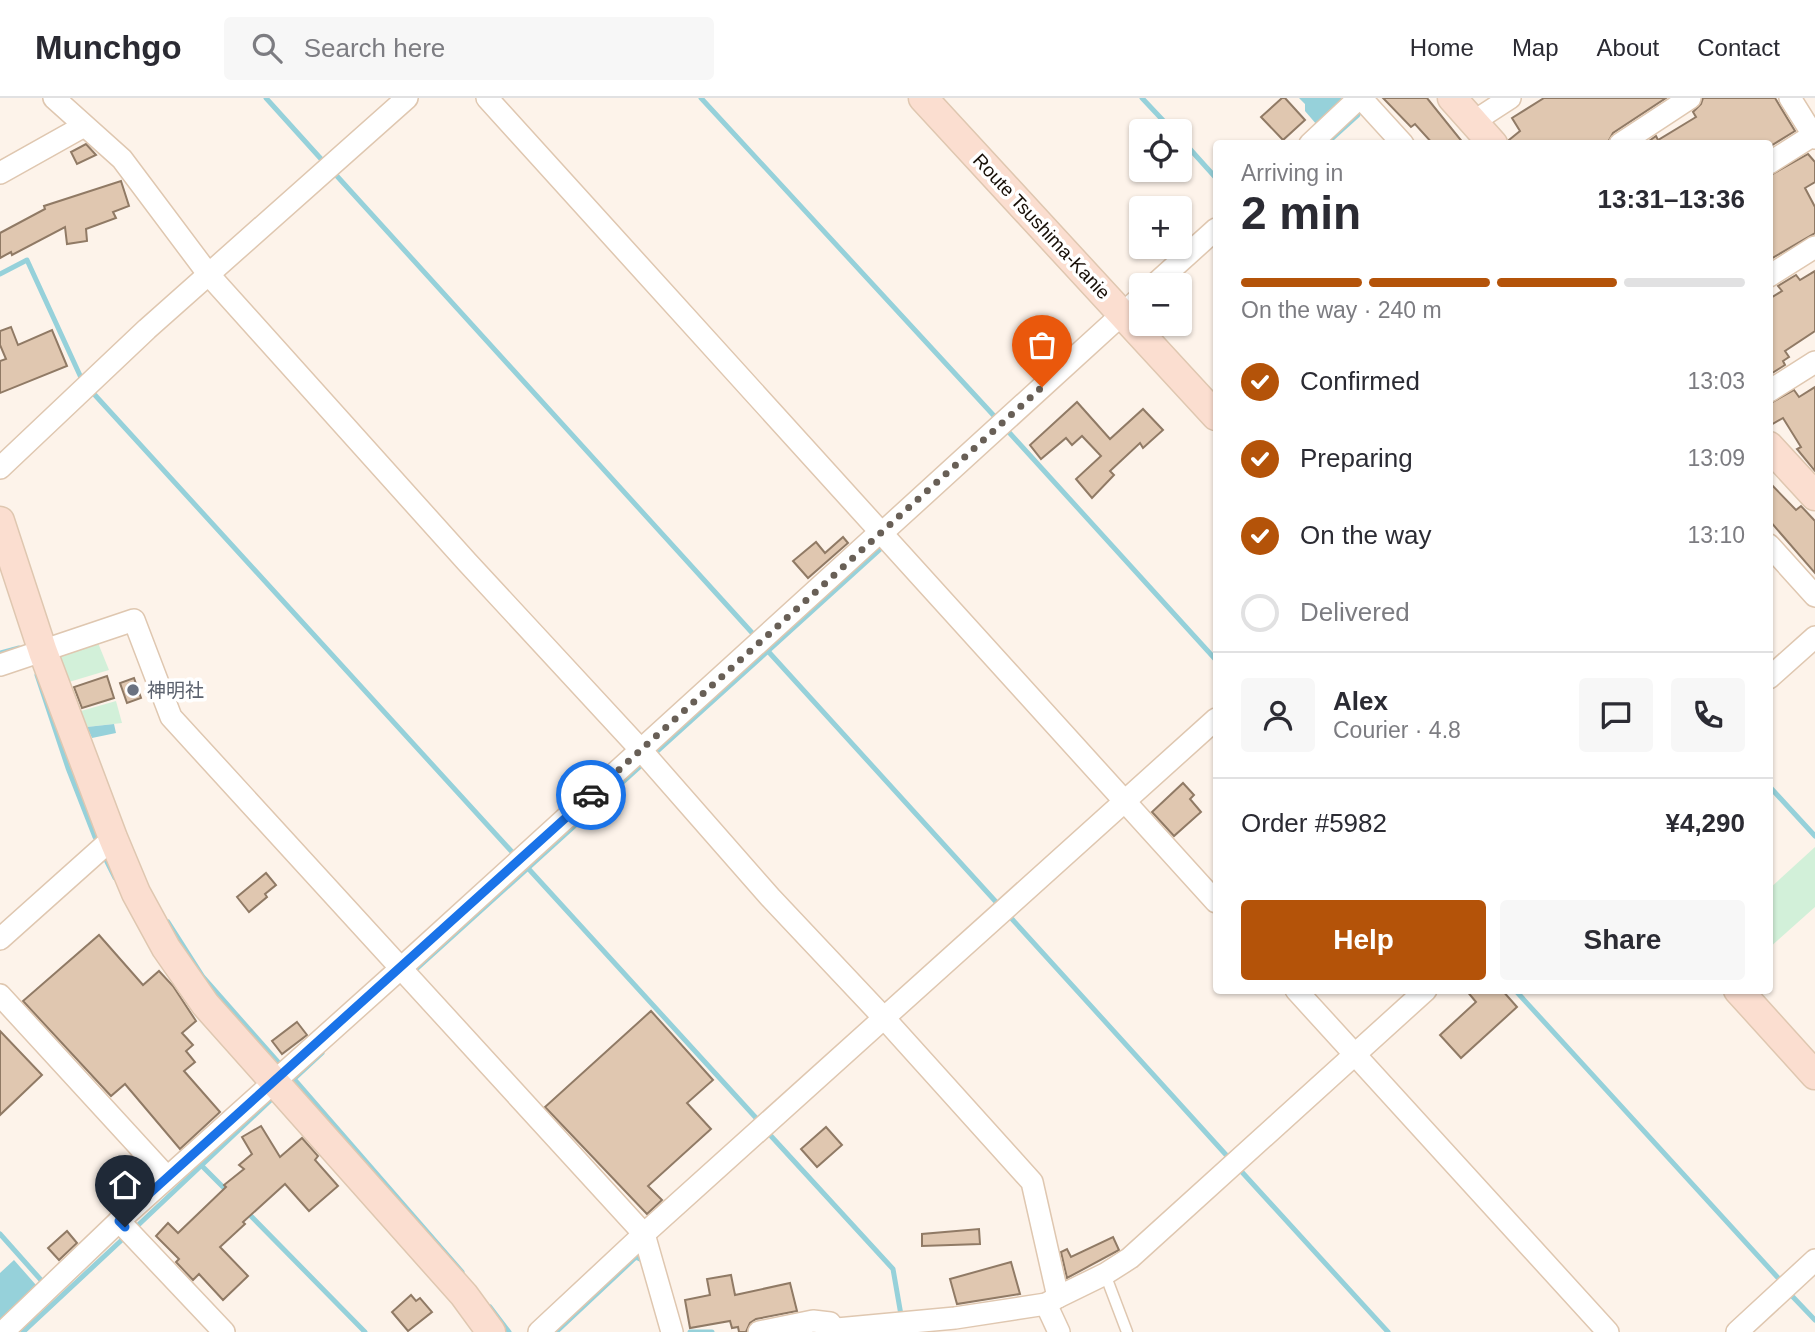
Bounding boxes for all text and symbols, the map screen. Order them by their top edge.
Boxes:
search box [224,17,714,80]
text: Munchgo [35,29,182,66]
icon: search [248,29,286,67]
text: Search here [304,33,445,63]
text: Home [1410,34,1474,61]
text: Map [1512,34,1559,61]
text: About [1597,34,1659,61]
text: Contact [1697,34,1780,61]
map controls [1129,119,1192,336]
button: locate [1129,119,1192,182]
street label: Route Tsushima-Kanie [969,149,1114,303]
text: Arriving in [1241,160,1343,186]
text: 13:31–13:36 [1598,184,1745,214]
text: 2 min [1241,187,1361,239]
button: + [1129,196,1192,259]
button: − [1129,273,1192,336]
text: On the way · 240 m [1241,297,1442,323]
pin [1012,315,1072,387]
icon: bag [1023,326,1061,364]
icon: check [1241,363,1279,401]
text: Confirmed [1300,366,1420,396]
text: 13:03 [1687,368,1745,394]
icon: check [1241,440,1279,478]
text: Preparing [1300,443,1413,473]
text: 13:09 [1687,445,1745,471]
icon: check [1241,517,1279,555]
text: On the way [1300,520,1432,550]
text: 13:10 [1687,522,1745,548]
text: Delivered [1300,597,1410,627]
button: person [1241,678,1315,752]
button: chat [1579,678,1653,752]
button: phone [1671,678,1745,752]
place label: 神明社 [147,680,204,701]
marker: 神明社 [125,682,141,698]
text: Alex [1333,686,1388,716]
text: Courier · 4.8 [1333,717,1461,743]
courier [556,760,626,830]
icon: car [572,776,610,814]
text: Order #5982 [1241,808,1387,838]
text: ¥4,290 [1665,808,1745,838]
button: Help [1241,900,1486,980]
button: Share [1500,900,1745,980]
pin [95,1155,155,1227]
icon: home [106,1166,144,1204]

